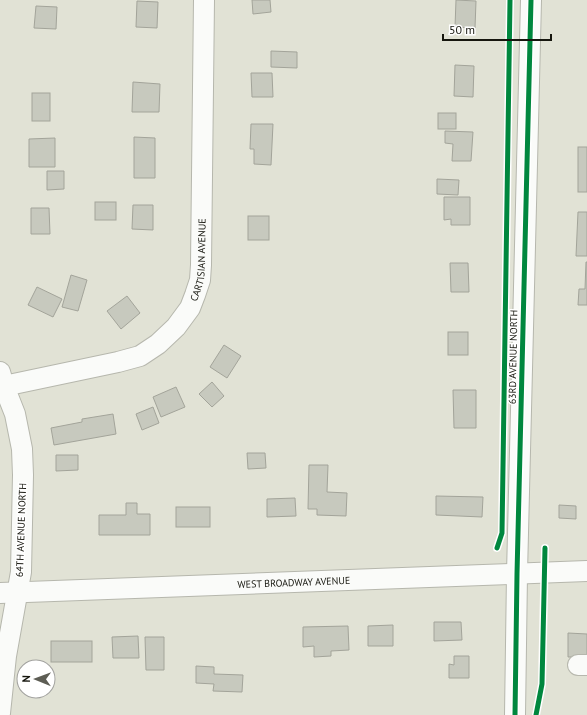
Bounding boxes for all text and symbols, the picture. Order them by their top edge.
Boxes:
scale bar [443,16,551,42]
text: 50 m [449,22,475,37]
street label: CARTISIAN AVENUE [187,218,208,303]
street label: 63RD AVENUE NORTH [506,310,520,404]
street label: 64TH AVENUE NORTH [13,483,29,577]
street label: WEST BROADWAY AVENUE [237,573,350,591]
north arrow [16,659,56,699]
text: N [19,675,33,683]

